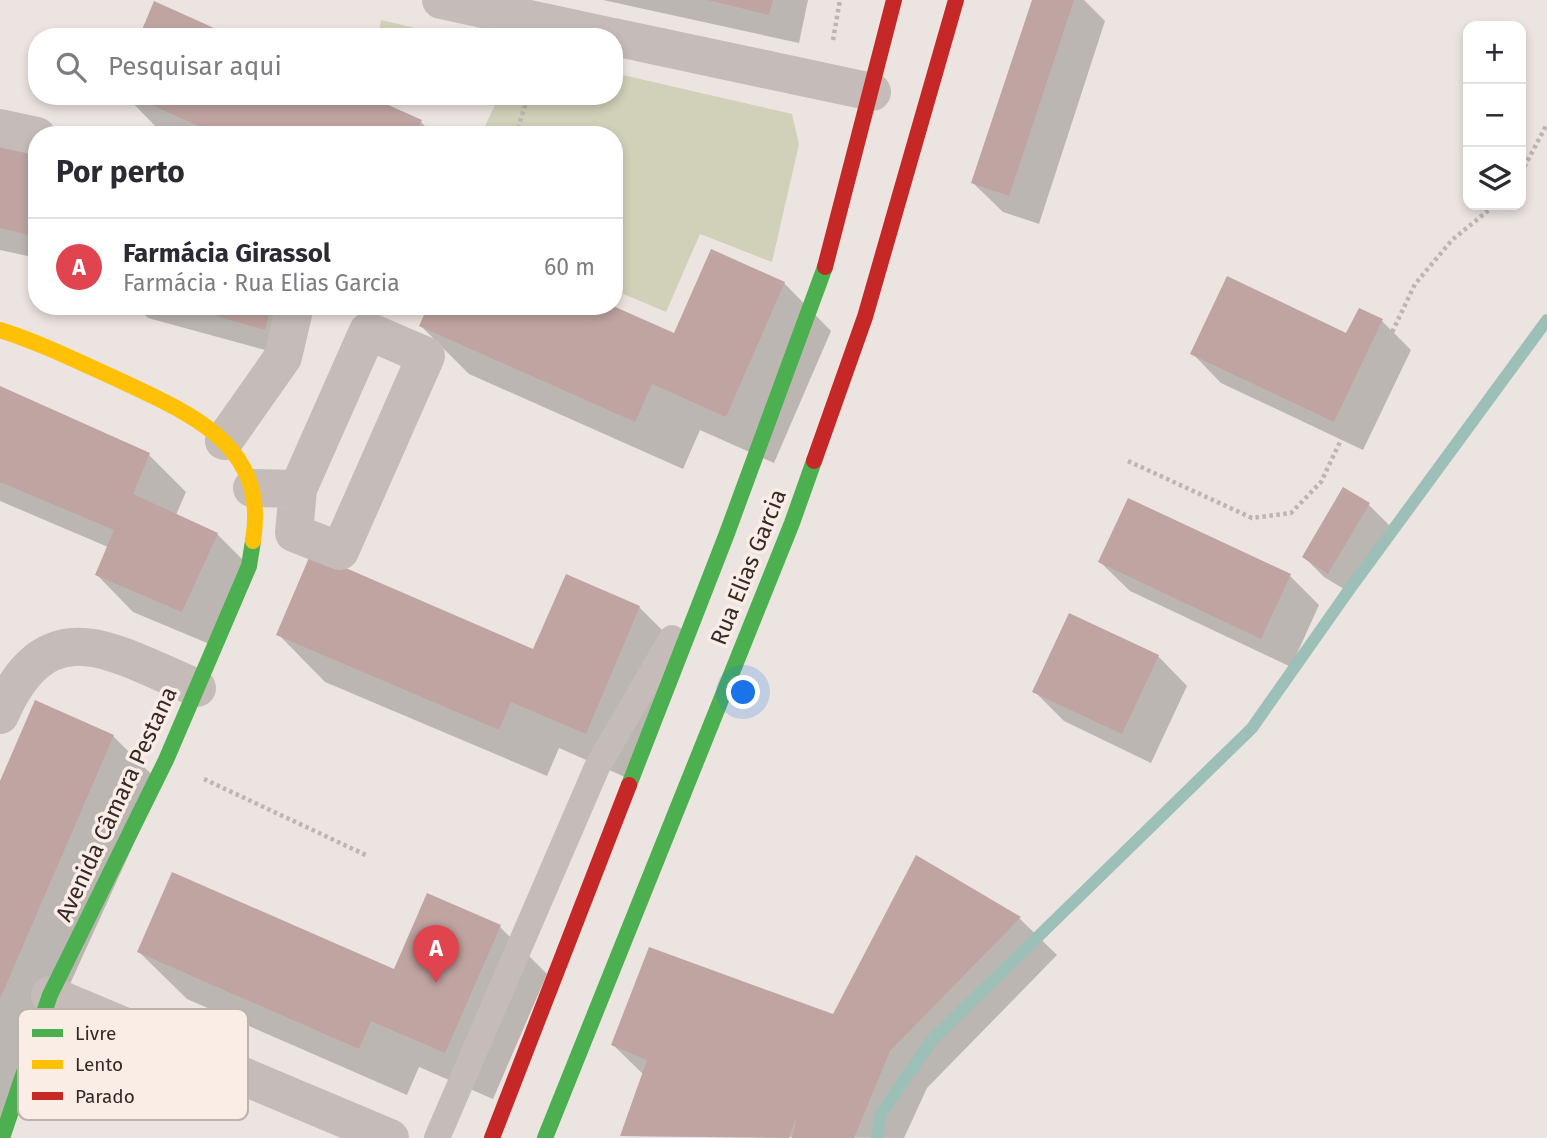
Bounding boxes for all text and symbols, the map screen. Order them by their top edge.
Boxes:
map controls [1463,21,1526,210]
button: + [1463,21,1526,84]
search box [28,28,623,105]
icon: search [52,48,90,86]
text: Pesquisar aqui [108,51,282,82]
button: − [1463,84,1526,147]
button: layers [1463,147,1526,210]
text: Por perto [56,154,185,190]
text: Farmácia Girassol [123,238,331,269]
text: A [72,253,86,281]
text: 60 m [544,253,595,281]
text: Farmácia · Rua Elias Garcia [123,269,400,297]
street label: Rua Elias Garcia [704,485,792,649]
your location [726,675,760,709]
street label: Avenida Câmara Pestana [49,682,183,926]
pin: A [413,925,459,983]
legend [18,1009,248,1120]
text: Livre [75,1022,116,1045]
text: Lento [75,1053,123,1076]
text: Parado [75,1085,135,1108]

